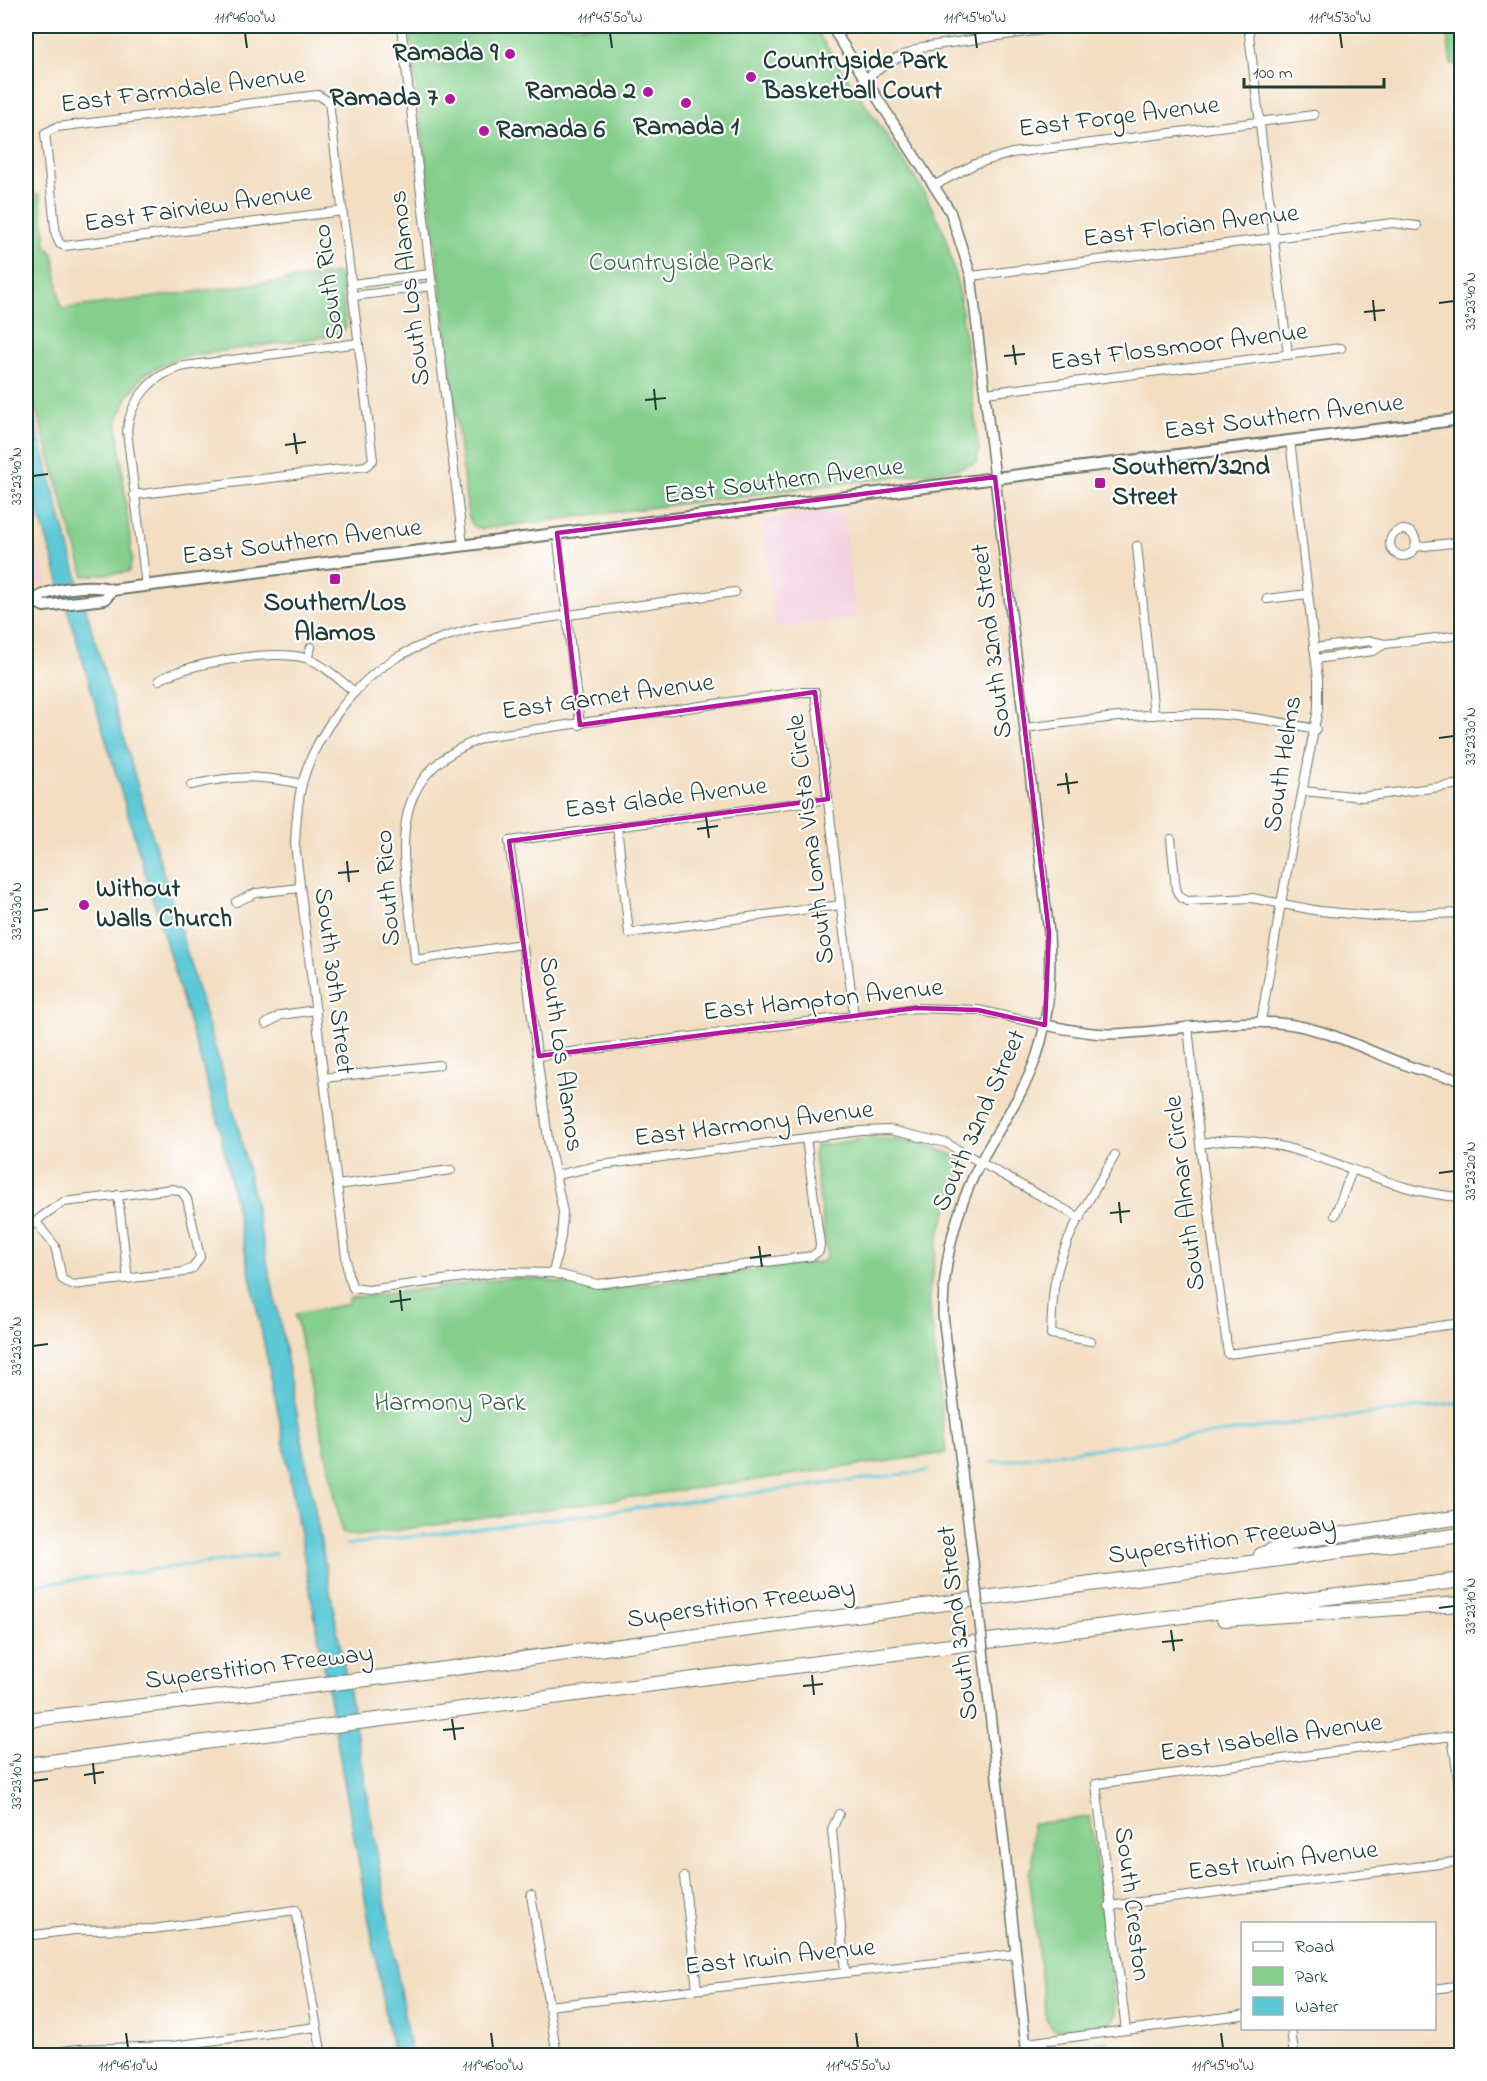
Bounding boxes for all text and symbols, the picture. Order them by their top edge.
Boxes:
text: 111°46'00"W [215,7,275,29]
text: 111°45'50"W [578,7,642,29]
text: 111°45'40"W [944,7,1006,29]
text: 111°45'30"W [1309,7,1371,29]
place label: Ramada 9 [392,35,499,73]
place label: Countryside Park Basketball Court [762,43,948,111]
marker: Ramada 9 [503,47,517,61]
scale bar [1244,51,1384,89]
street label: East Farmdale Avenue [58,57,308,125]
text: 100 m [1253,61,1293,87]
marker: Countryside Park Basketball Court [744,70,758,84]
place label: Ramada 2 [525,73,636,111]
place label: Ramada 7 [330,80,438,118]
marker: Ramada 2 [641,85,655,99]
street label: East Forge Avenue [1016,87,1222,149]
marker: Ramada 7 [443,92,457,106]
marker: Ramada 1 [679,96,693,110]
place label: Ramada 1 [633,109,740,147]
place label: Ramada 6 [496,112,606,150]
marker: Ramada 6 [477,124,491,138]
street label: East Fairview Avenue [82,174,315,244]
street label: South Los Alamos [380,188,442,388]
street label: East Florian Avenue [1081,195,1301,259]
street label: South Rico [304,222,356,342]
park label: Countryside Park [589,245,774,283]
text: 33°23'40"N [1460,272,1482,330]
street label: East Flossmoor Avenue [1048,313,1310,383]
street label: East Southern Avenue [1162,384,1406,452]
text: 33°23'40"N [6,447,28,505]
street label: East Southern Avenue [662,448,906,516]
place label: Southern/32nd Street [1112,449,1270,517]
marker: Southern/32nd Street [1093,476,1107,490]
street label: East Southern Avenue [180,509,424,577]
street label: South 32nd Street [962,541,1024,740]
marker: Southern/Los Alamos [328,572,342,586]
place label: Southern/Los Alamos [263,585,407,653]
street label: East Garnet Avenue [499,664,717,732]
street label: South Helms [1255,693,1313,835]
text: 33°23'30"N [1460,707,1482,765]
street label: South Loma Vista Circle [778,711,846,966]
street label: East Glade Avenue [563,768,770,830]
street label: South Rico [366,828,412,948]
place label: Without Walls Church [96,871,232,939]
text: 33°23'30"N [6,882,28,940]
street label: South 30th Street [303,886,363,1077]
marker: Without Walls Church [77,898,91,912]
street label: South Los Alamos [527,954,593,1154]
street label: East Hampton Avenue [701,969,945,1032]
street label: South 32nd Street [923,1024,1037,1218]
street label: East Harmony Avenue [632,1091,876,1159]
street label: South Almar Circle [1155,1093,1217,1293]
text: 33°23'20"N [1460,1141,1482,1201]
text: 33°23'20"N [6,1316,28,1376]
park label: Harmony Park [374,1385,526,1423]
street label: Superstition Freeway [1106,1506,1338,1576]
street label: South 32nd Street [928,1523,990,1722]
street label: Superstition Freeway [625,1570,857,1640]
text: 33°23'10"N [1460,1578,1482,1634]
street label: Superstition Freeway [143,1635,375,1701]
street label: East Isabella Avenue [1157,1705,1385,1773]
text: 33°23'10"N [6,1753,28,1809]
street label: South Creston [1103,1825,1159,1983]
street label: East Irwin Avenue [1186,1831,1381,1893]
legend [1241,1922,1436,2030]
street label: East Irwin Avenue [683,1929,877,1987]
text: Road [1295,1935,1334,1961]
text: Park [1295,1965,1328,1991]
text: Water [1295,1995,1339,2021]
text: 111°46'10"W [98,2055,158,2077]
text: 111°46'00"W [463,2055,523,2077]
text: 111°45'50"W [826,2055,890,2077]
text: 111°45'40"W [1192,2055,1254,2077]

